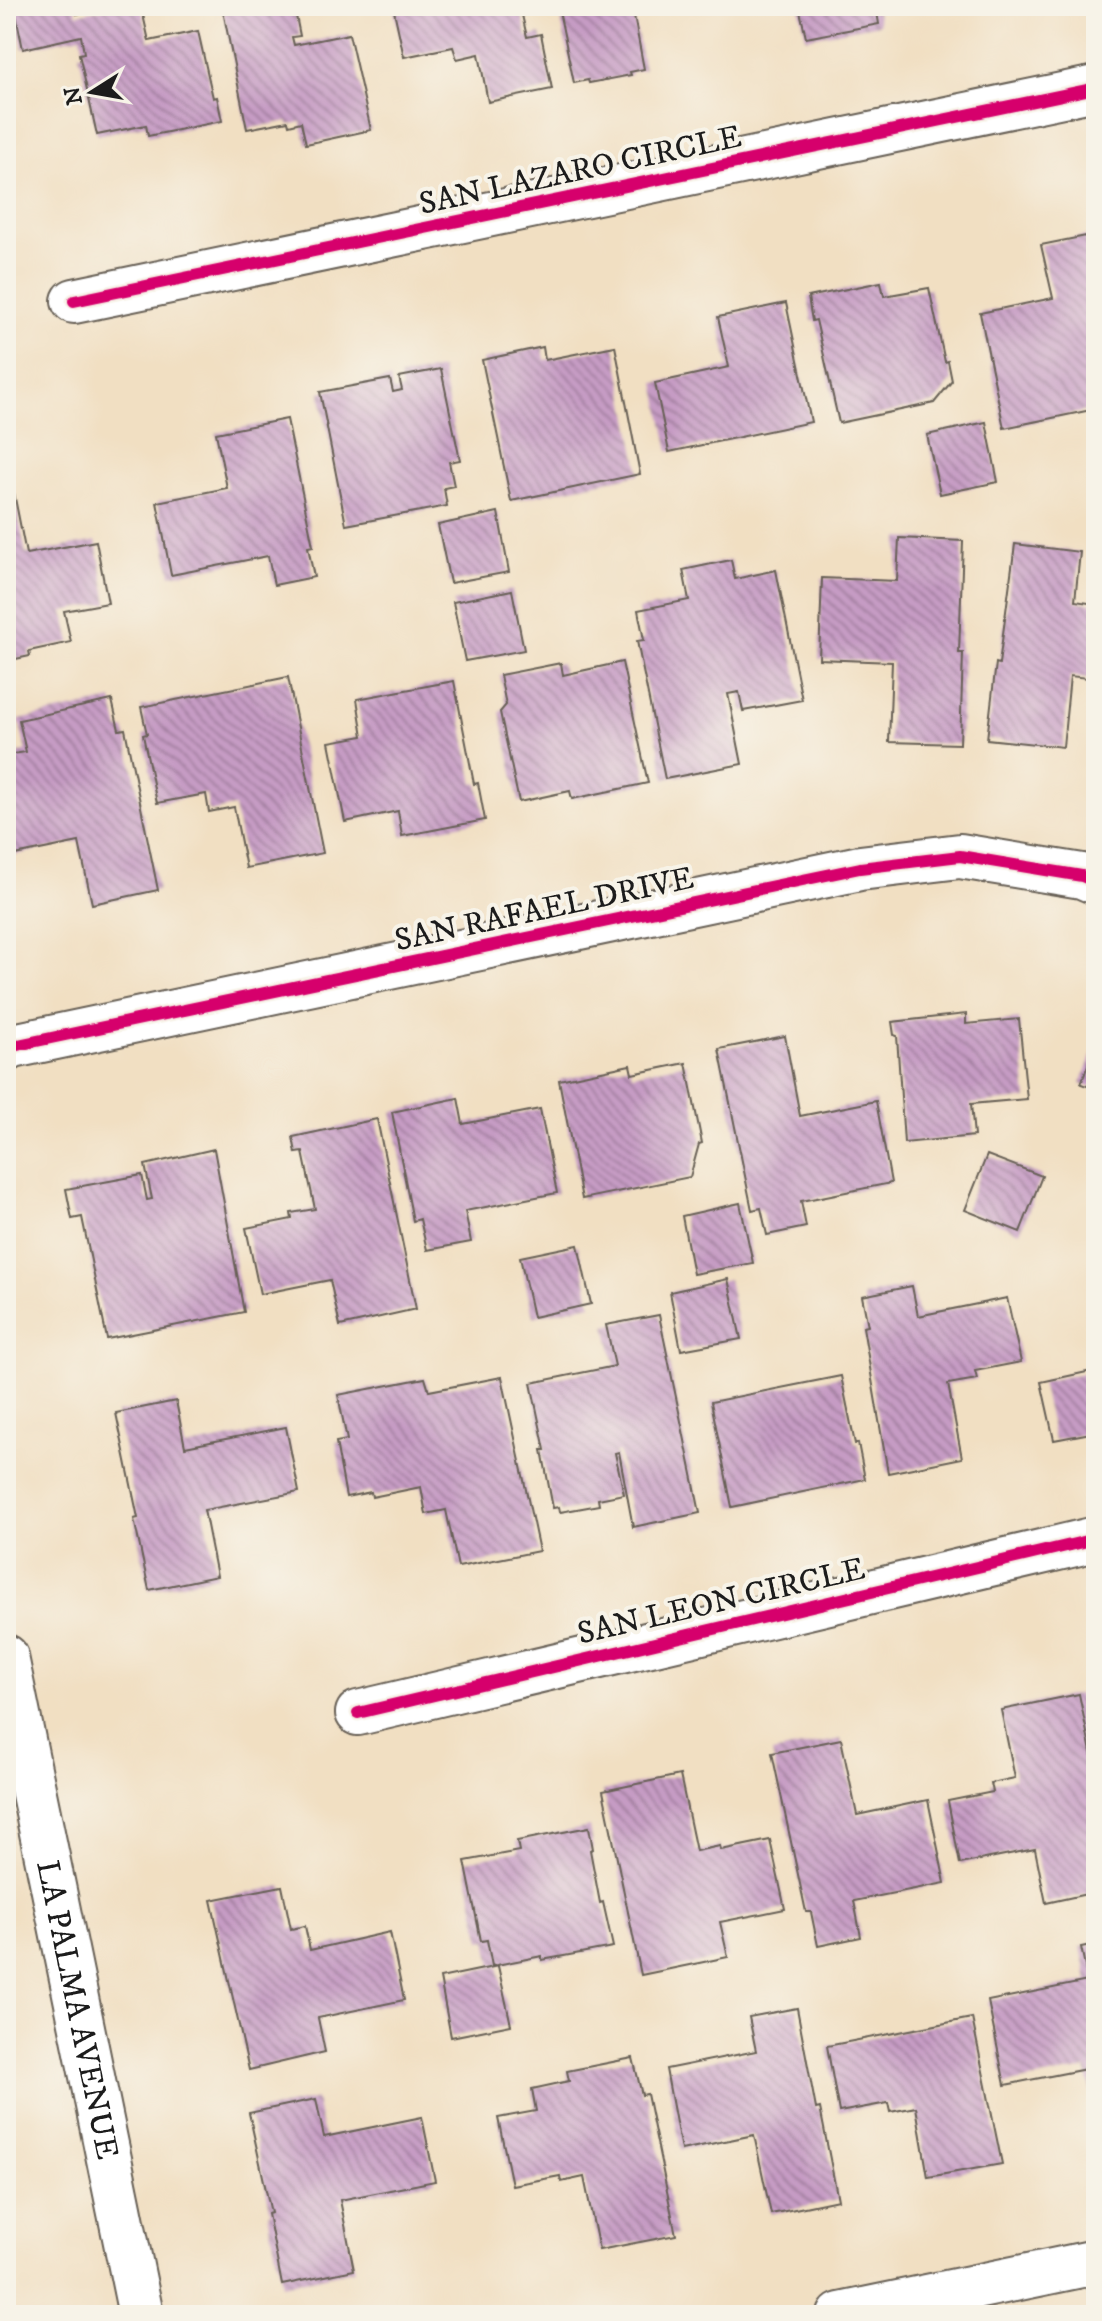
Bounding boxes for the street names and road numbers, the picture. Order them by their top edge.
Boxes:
street label: SAN LAZARO CIRCLE [416,117,745,225]
street label: SAN RAFAEL DRIVE [391,859,698,961]
street label: SAN LEON CIRCLE [574,1549,869,1654]
street label: LA PALMA AVENUE [26,1857,127,2163]

